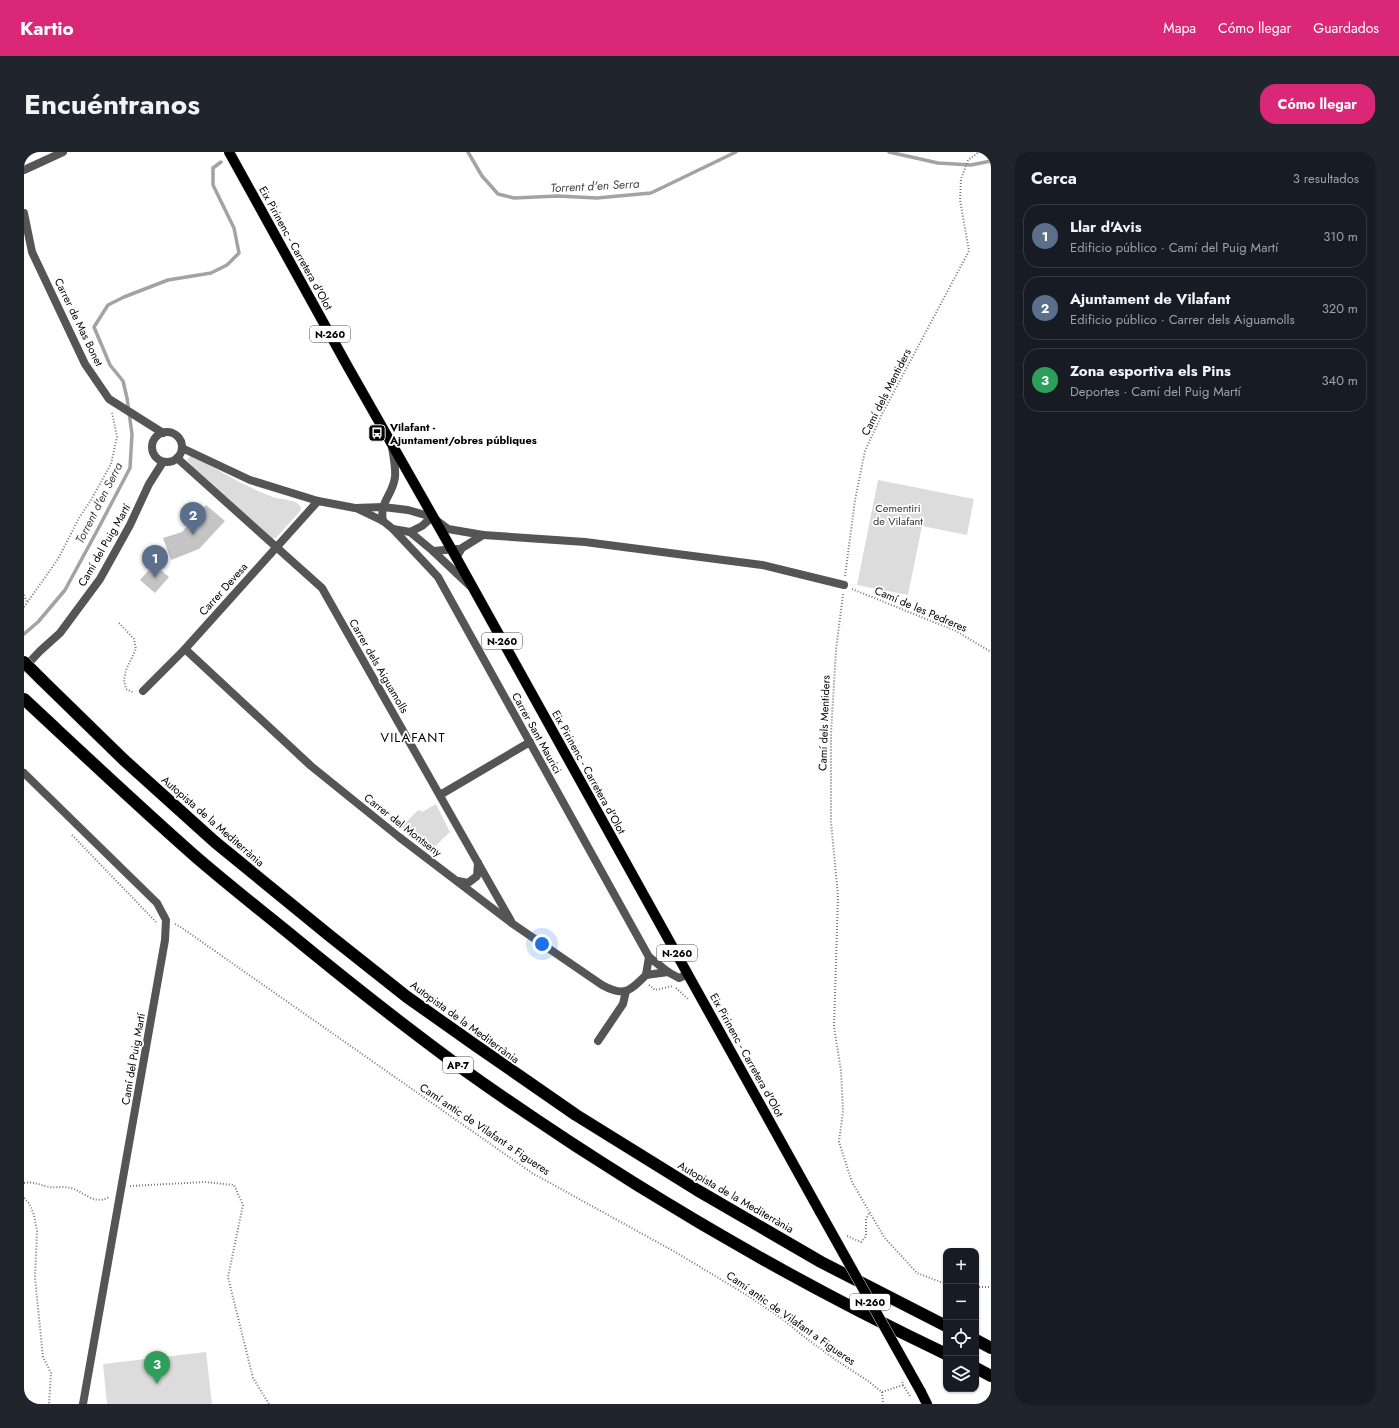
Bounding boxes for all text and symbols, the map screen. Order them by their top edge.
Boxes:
text: Kartio [20,15,74,42]
text: Mapa [1163,18,1196,38]
text: Cómo llegar [1218,18,1291,38]
text: Guardados [1313,18,1379,38]
text: Encuéntranos [24,84,200,125]
button: Cómo llegar [1260,84,1375,124]
text: Cerca [1031,166,1077,190]
text: 3 resultados [1293,169,1359,188]
water label: Torrent d'en Serra [550,175,640,197]
street label: Eix Pirinenc - Carretera d'Olot [255,183,337,313]
text: Llar d'Avis [1070,216,1142,238]
text: 1 [1042,227,1048,246]
text: 310 m [1323,227,1358,246]
text: Edificio público · Camí del Puig Martí [1070,238,1278,257]
street label: Carrer de Mas Bonet [51,275,107,369]
text: Ajuntament de Vilafant [1070,288,1230,310]
text: 2 [1041,299,1049,318]
text: 320 m [1322,299,1358,318]
text: Edificio público · Carrer dels Aiguamolls [1070,310,1295,329]
road number: N-260 [310,326,350,342]
street label: Camí dels Mentiders [857,345,915,438]
text: Zona esportiva els Pins [1070,360,1231,382]
text: 3 [1041,371,1049,390]
text: 340 m [1321,371,1358,390]
text: Deportes · Camí del Puig Martí [1070,382,1241,401]
place label: Vilafant - Ajuntament/obres públiques [389,419,537,448]
bus stop icon: Vilafant - Ajuntament/obres públiques [367,423,387,443]
water label: Torrent d'en Serra [71,459,127,547]
street label: Camí del Puig Martí [74,500,135,589]
park label: Cementiri de Vilafant [873,500,923,529]
pin: 2 [180,502,206,535]
pin: 1 [142,545,168,578]
street label: Carrer Devesa [195,559,251,619]
street label: Camí de les Pedreres [872,582,970,636]
street label: Carrer dels Aiguamolls [345,616,413,717]
road number: N-260 [482,633,522,649]
street label: Camí dels Mentiders [814,674,834,771]
street label: Carrer Sant Maurici [508,689,566,777]
street label: Eix Pirinenc - Carretera d'Olot [548,707,630,837]
district label: VILAFANT [381,728,445,747]
street label: Autopista de la Mediterrània [158,772,268,870]
street label: Carrer del Montseny [361,790,445,861]
your location [532,934,552,954]
road number: N-260 [657,945,697,961]
street label: Autopista de la Mediterrània [407,977,523,1067]
street label: Eix Pirinenc - Carretera d'Olot [706,990,788,1120]
street label: Camí del Puig Martí [117,1011,149,1106]
road number: AP-7 [443,1057,473,1073]
street label: Camí antic de Vilafant a Figueres [417,1079,554,1179]
street label: Autopista de la Mediterrània [675,1157,797,1237]
map controls [943,1248,979,1392]
button: + [943,1248,979,1284]
street label: Camí antic de Vilafant a Figueres [723,1267,859,1369]
button: − [943,1284,979,1320]
road number: N-260 [850,1294,890,1310]
button: locate [943,1320,979,1356]
pin: 3 [144,1351,170,1384]
button: layers [943,1356,979,1392]

